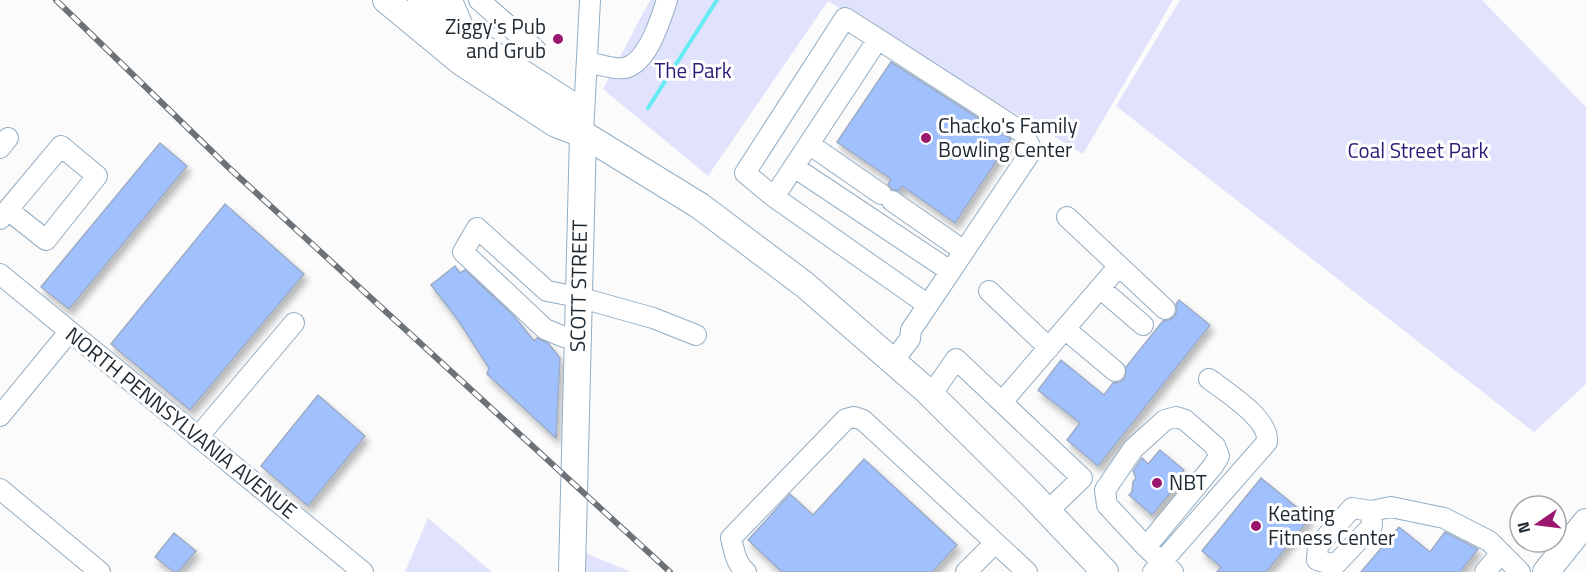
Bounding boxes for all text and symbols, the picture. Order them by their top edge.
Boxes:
place label: Ziggy's Pub and Grub [445,10,546,66]
marker: Ziggy's Pub and Grub [551,32,565,46]
park label: The Park [654,54,732,86]
place label: Chacko's Family Bowling Center [938,109,1078,165]
marker: Chacko's Family Bowling Center [919,131,933,145]
park label: Coal Street Park [1347,134,1489,166]
street label: SCOTT STREET [561,220,595,352]
street label: NORTH PENNSYLVANIA AVENUE [59,319,304,526]
place label: NBT [1169,466,1207,498]
marker: NBT [1150,476,1164,490]
north arrow [1508,494,1568,554]
place label: Keating Fitness Center [1268,497,1395,553]
marker: Keating Fitness Center [1249,519,1263,533]
text: N [1510,519,1536,536]

